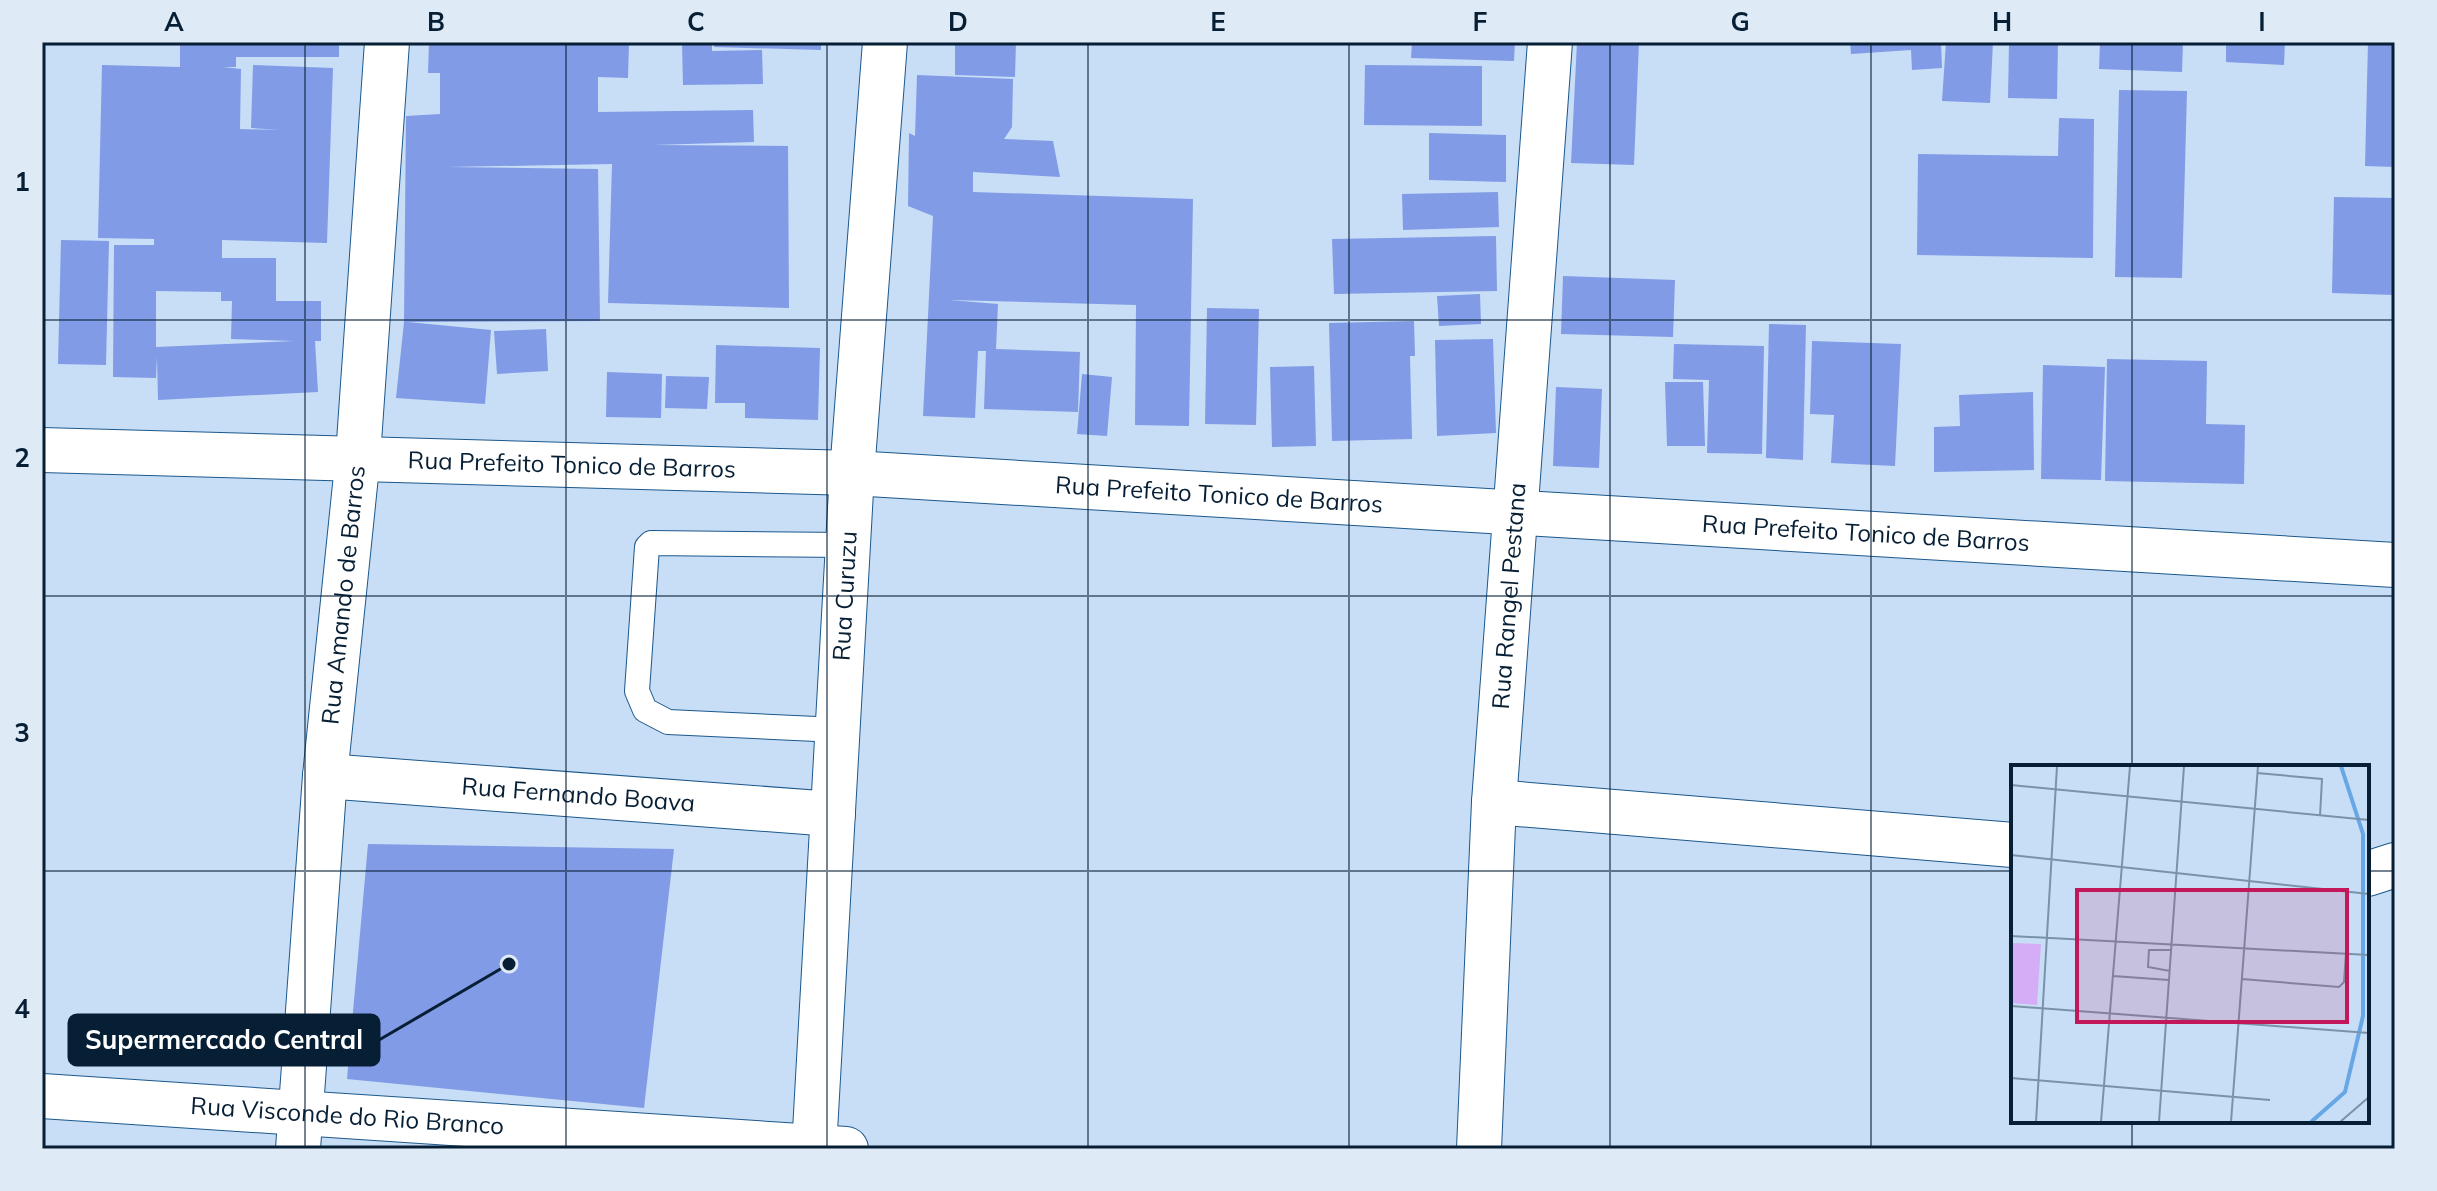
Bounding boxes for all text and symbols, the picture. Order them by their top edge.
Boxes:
text: A [164,5,184,38]
text: B [427,5,445,38]
text: C [687,5,705,38]
text: D [948,5,968,38]
text: E [1210,5,1226,38]
text: F [1473,5,1488,38]
text: G [1730,5,1750,38]
text: H [1992,5,2012,38]
text: I [2258,5,2266,38]
text: 1 [14,165,30,198]
text: 2 [14,441,30,474]
street label: Rua Prefeito Tonico de Barros [407,444,736,484]
street label: Rua Amando de Barros [314,464,371,726]
street label: Rua Prefeito Tonico de Barros [1054,469,1384,519]
street label: Rua Rangel Pestana [1485,482,1531,710]
street label: Rua Prefeito Tonico de Barros [1701,508,2031,557]
street label: Rua Curuzu [825,530,863,662]
text: 3 [14,716,30,749]
inset map [2011,765,2369,1123]
street label: Rua Fernando Boava [460,770,696,818]
text: 4 [14,992,30,1025]
callout: Supermercado Central [69,1015,379,1065]
text: Supermercado Central [85,1023,363,1056]
street label: Rua Visconde do Rio Branco [190,1090,505,1140]

